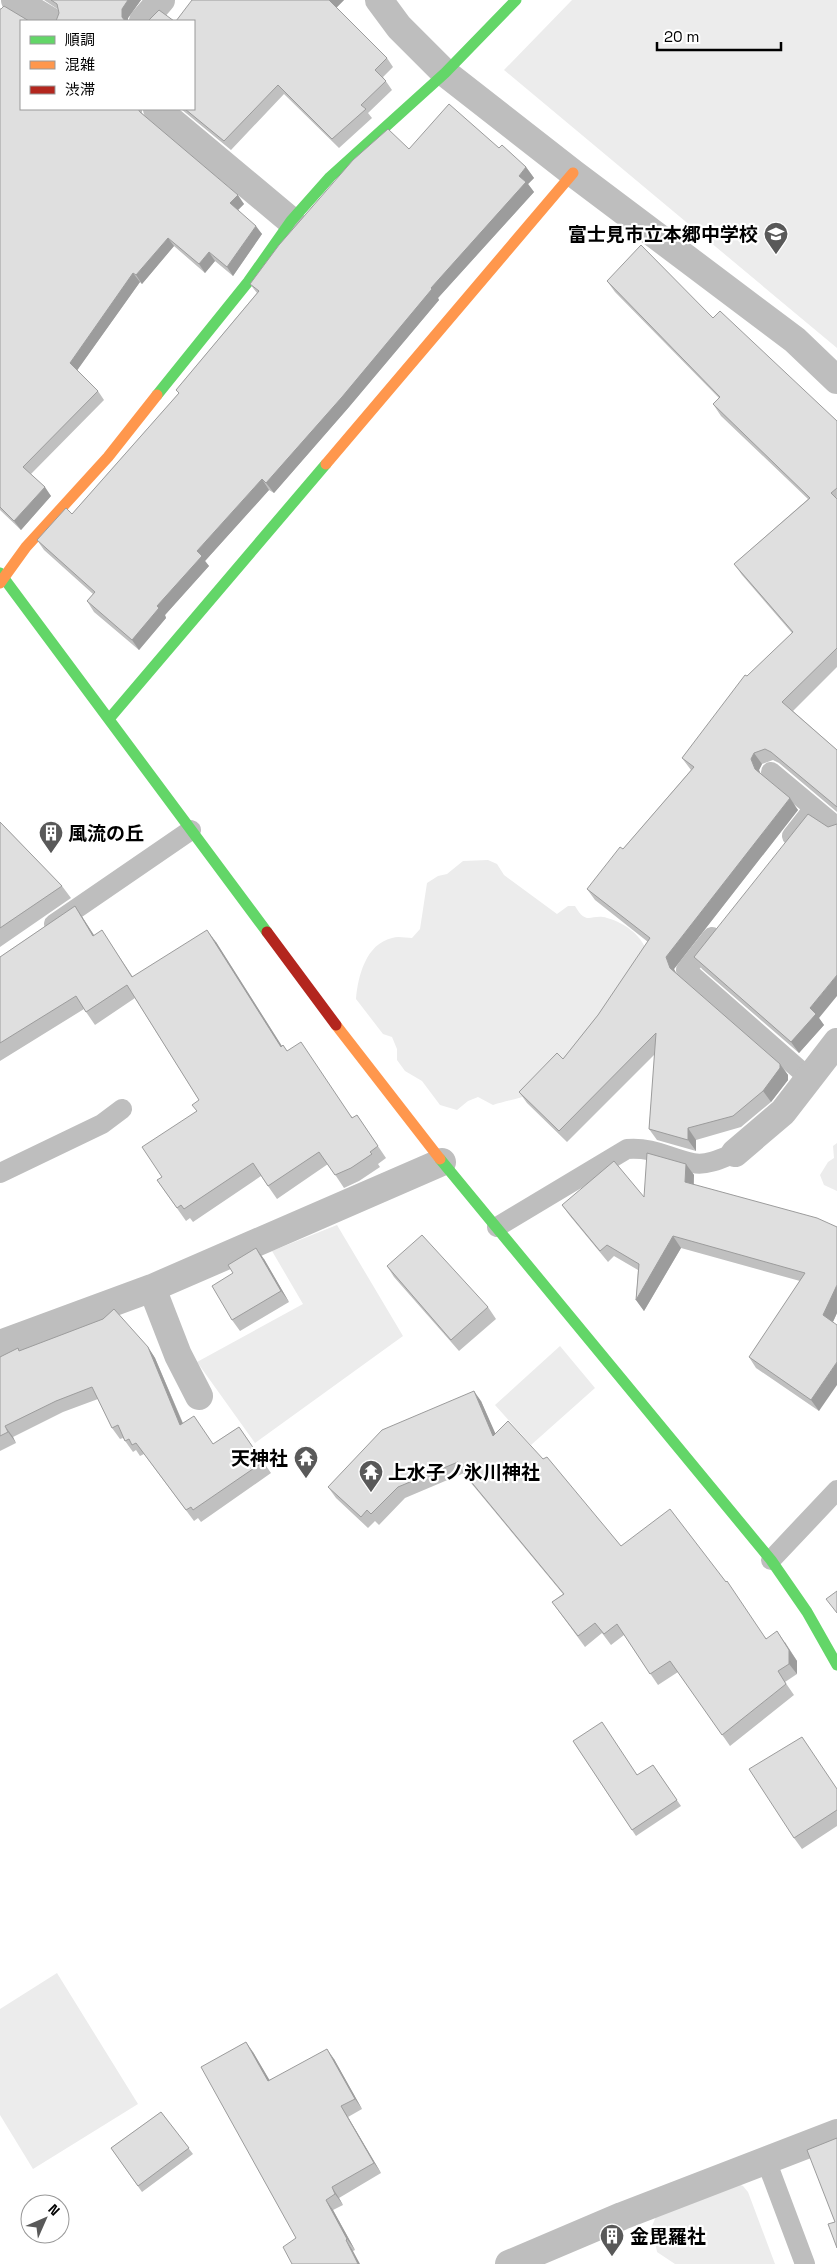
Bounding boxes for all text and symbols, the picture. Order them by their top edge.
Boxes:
legend [20,20,195,110]
scale bar [657,20,781,52]
text: 20 m [664,27,699,46]
text: 順調 [65,30,95,49]
text: 混雑 [65,55,95,74]
text: 渋滞 [65,80,95,99]
school or university icon: 富士見市立本郷中学校 [763,221,789,255]
place label: 富士見市立本郷中学校 [568,222,758,247]
building icon: 風流の丘 [38,820,64,854]
place label: 風流の丘 [68,821,144,846]
temple icon: 天神社 [293,1445,319,1479]
place label: 天神社 [231,1446,288,1471]
temple icon: 上水子ノ氷川神社 [358,1459,384,1493]
place label: 上水子ノ氷川神社 [388,1460,540,1485]
north arrow [20,2194,70,2244]
text: N [45,2200,64,2219]
building icon: 金毘羅社 [599,2223,625,2257]
place label: 金毘羅社 [630,2224,706,2249]

